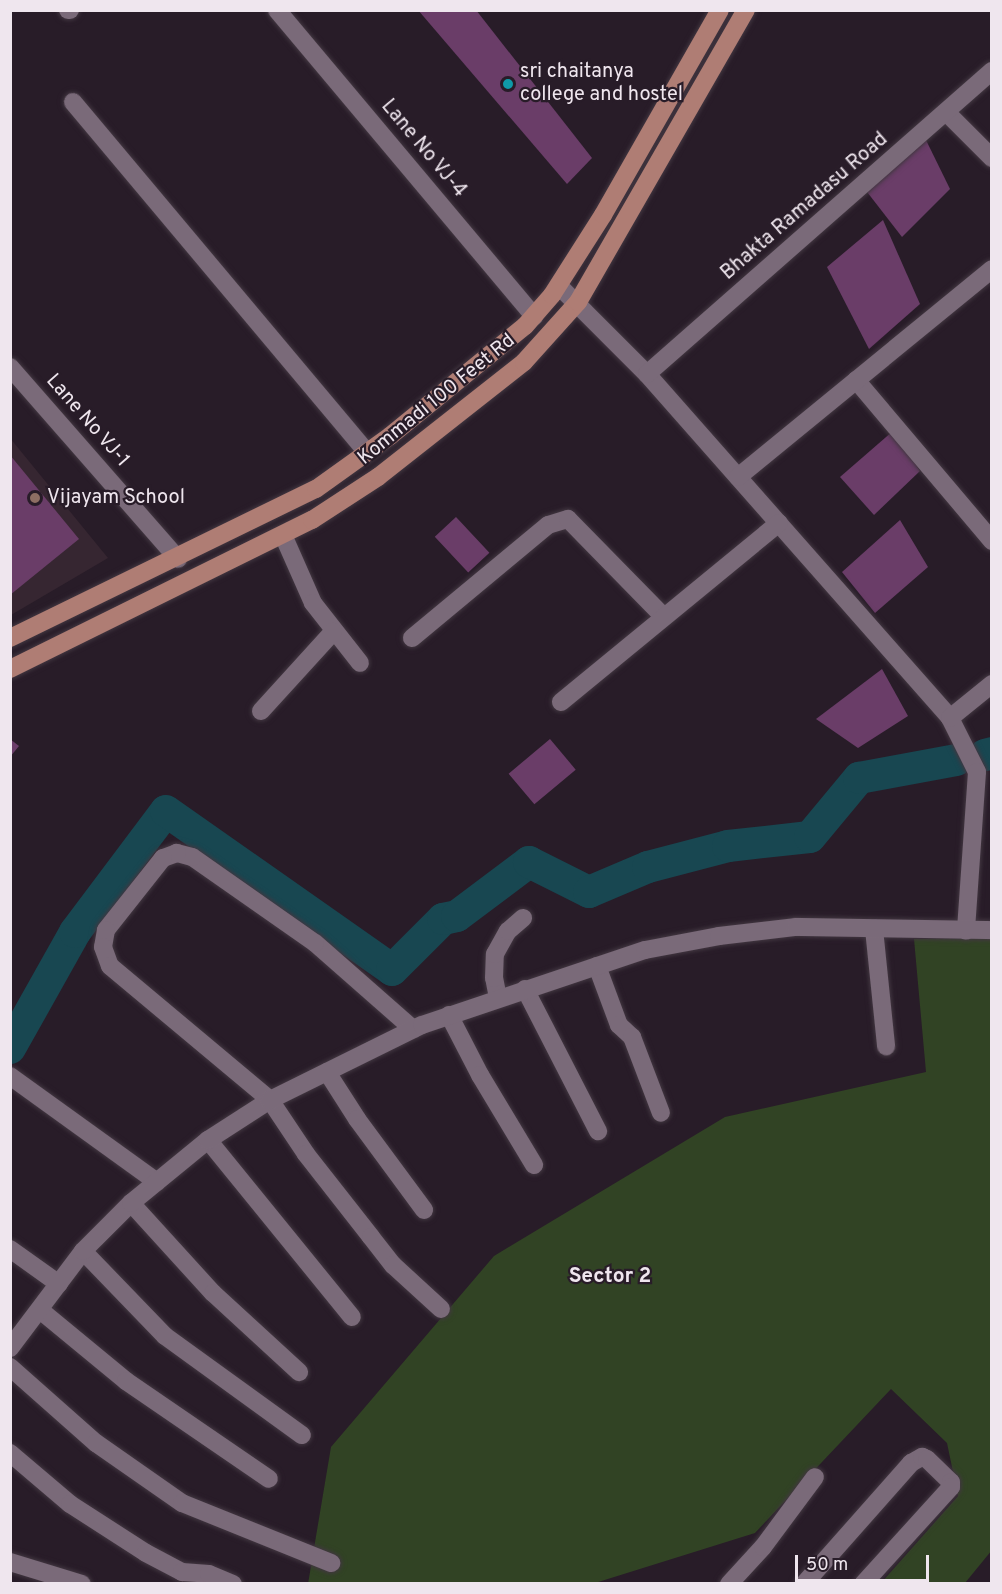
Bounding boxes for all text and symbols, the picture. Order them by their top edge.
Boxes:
place label: sri chaitanya college and hostel [520,60,683,107]
marker: sri chaitanya college and hostel [501,77,515,91]
street label: Lane No VJ-4 [375,95,471,203]
street label: Bhakta Ramadasu Road [717,128,893,286]
street label: Kommadi 100 Feet Rd [354,329,520,471]
street label: Lane No VJ-1 [40,369,134,473]
place label: Vijayam School [47,486,185,510]
marker: Vijayam School [28,491,42,505]
district label: Sector 2 [569,1264,651,1290]
scale bar [798,1543,932,1581]
text: 50 m [806,1554,848,1577]

